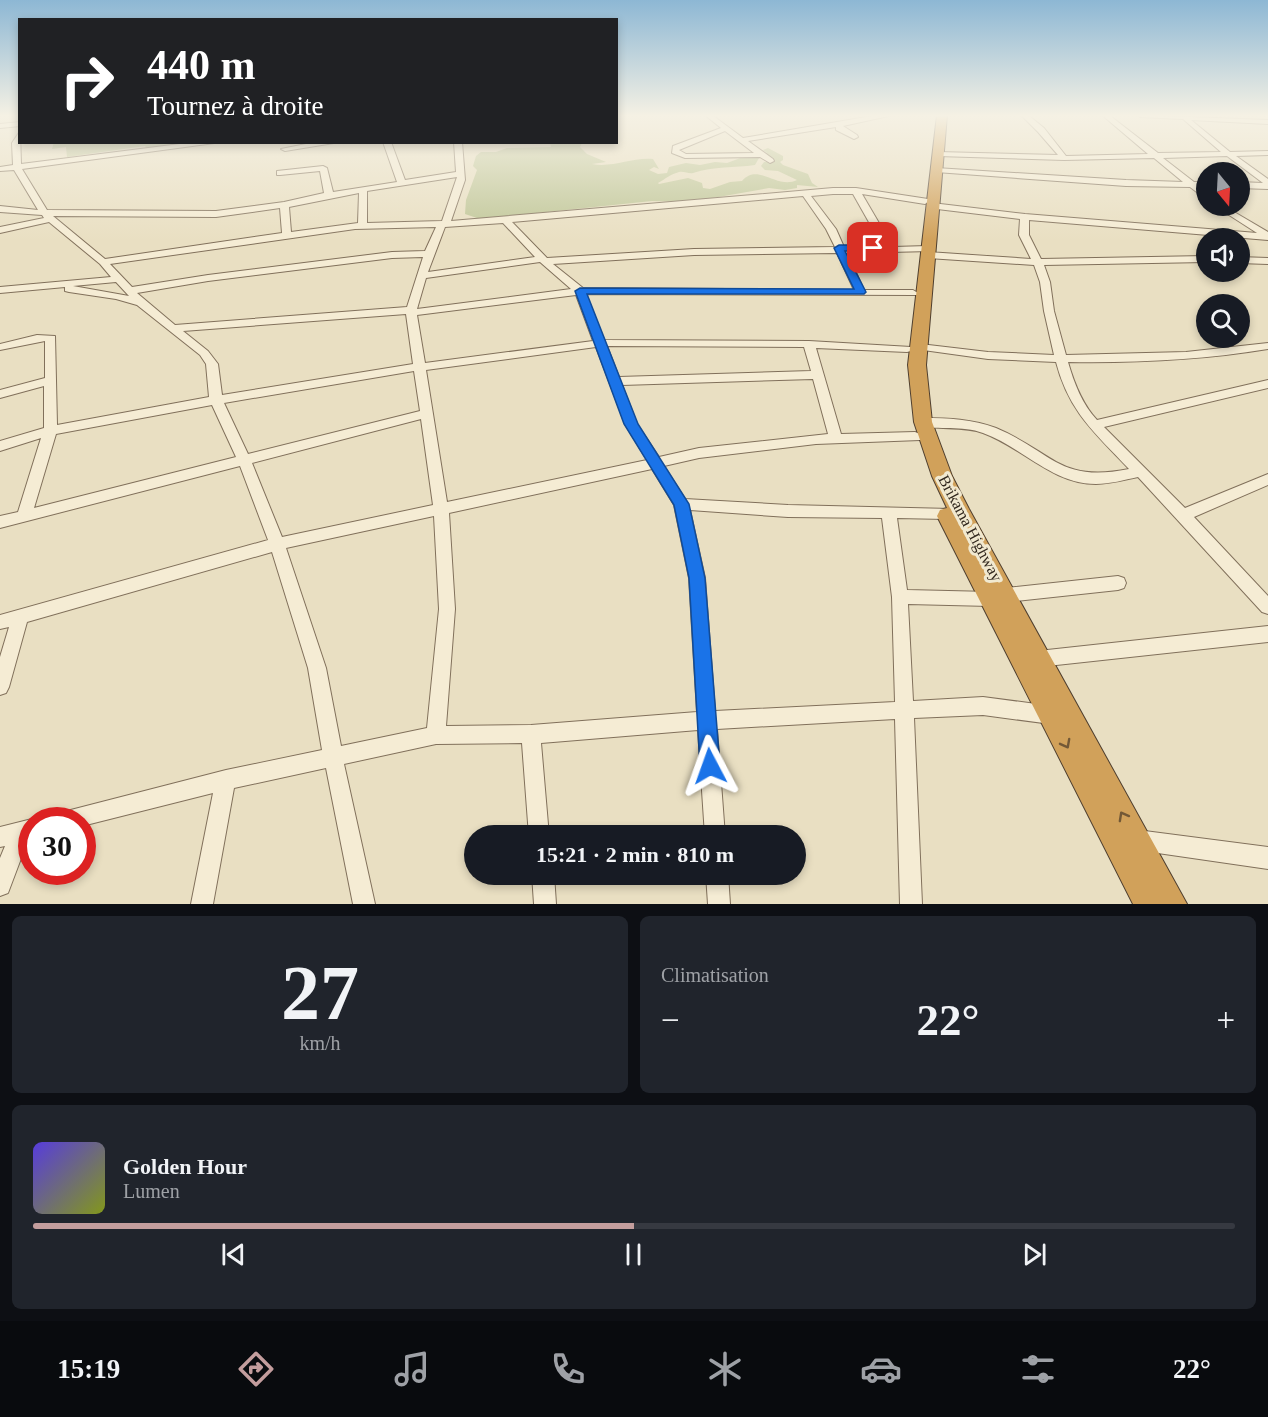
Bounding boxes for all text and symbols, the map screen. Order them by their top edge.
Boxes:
icon: right [48,42,126,120]
text: 440 m [147,42,256,88]
text: Tournez à droite [147,91,324,121]
north arrow [1196,162,1250,216]
map controls [1196,162,1250,348]
pin [847,222,898,273]
button: sound [1196,228,1250,282]
icon: arrive [856,231,889,264]
button: search [1196,294,1250,348]
street label: Brikama Highway [935,472,1006,585]
position arrow [678,734,742,798]
one-way arrow [1059,738,1070,749]
speed limit sign: 30 [18,807,96,885]
one-way arrow [1119,811,1130,822]
text: 15:21 · 2 min · 810 m [536,842,734,867]
text: 27 [281,949,359,1036]
text: Climatisation [661,964,769,986]
text: 22° [917,995,980,1045]
text: − [661,1002,680,1038]
text: + [1216,1002,1235,1038]
text: km/h [299,1032,341,1054]
text: Golden Hour [123,1154,247,1179]
text: Lumen [123,1180,180,1202]
icon: previous [217,1238,250,1271]
icon: pause [617,1238,650,1271]
icon: next [1018,1238,1051,1271]
icon: directions [235,1348,277,1390]
icon: music [391,1348,433,1390]
icon: phone [547,1348,589,1390]
icon: climate [704,1348,746,1390]
icon: car [860,1348,902,1390]
icon: filters [1017,1348,1059,1390]
text: 15:19 [57,1354,120,1384]
text: 22° [1173,1354,1211,1384]

